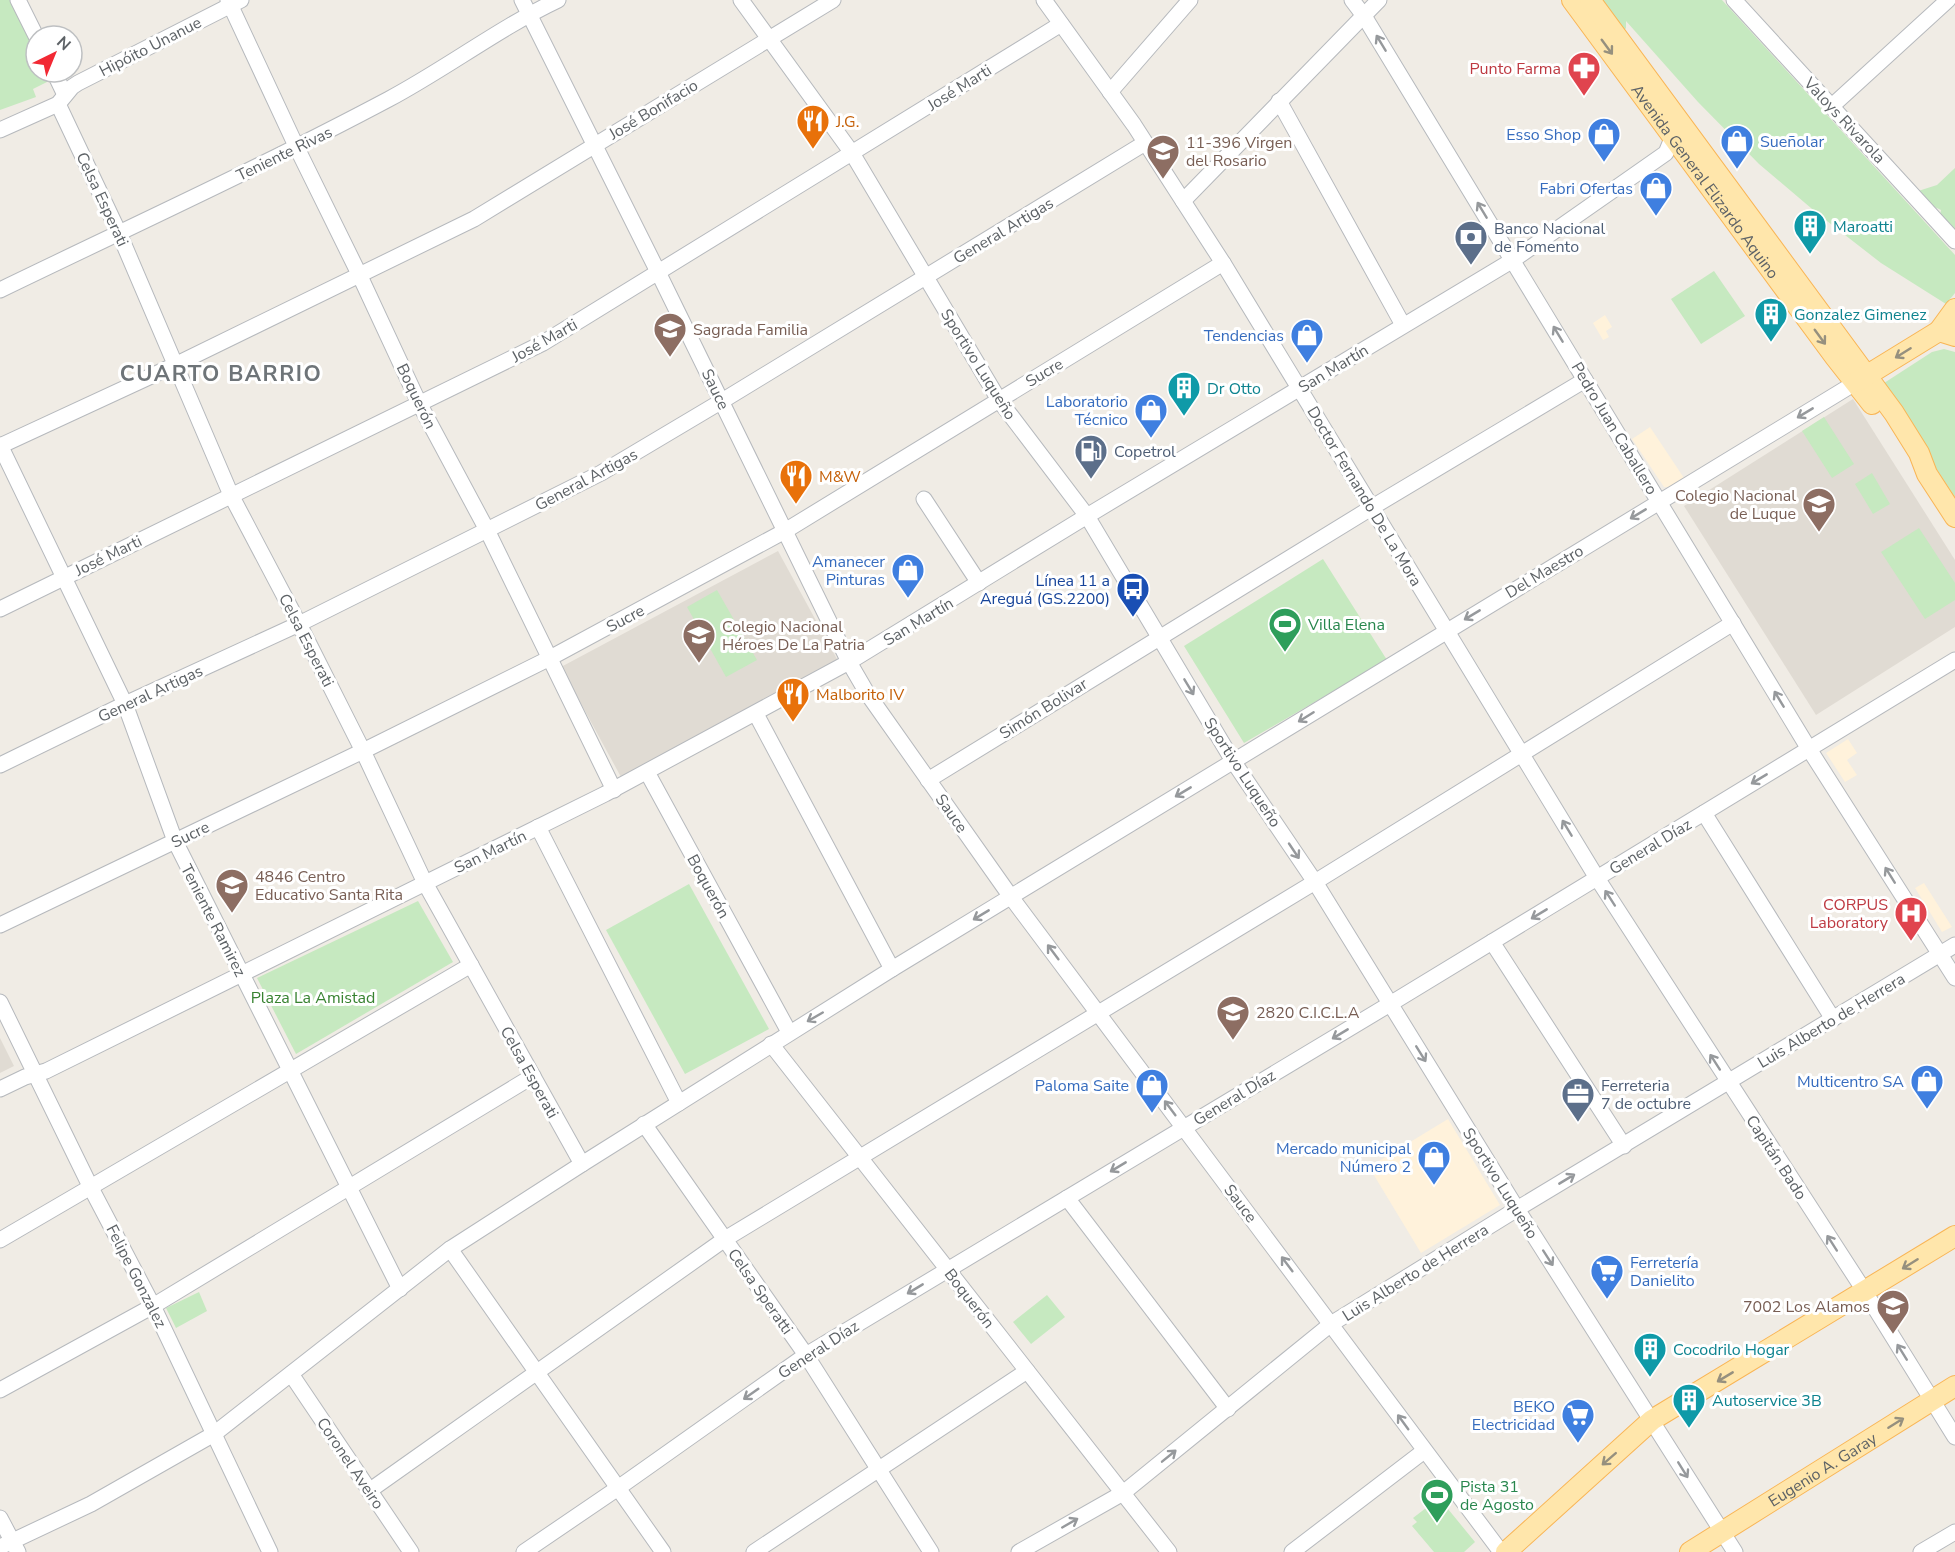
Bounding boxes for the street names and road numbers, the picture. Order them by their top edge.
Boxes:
street label: Hipóito Unanue [95,12,205,82]
street label: José Marti [922,59,996,117]
street label: Valoys Rivarola [1798,72,1890,169]
street label: José Bonifacio [604,74,702,146]
street label: Avenida General Elizardo Aquino [1626,80,1784,284]
street label: Teniente Rivas [233,121,336,187]
street label: Celsa Esperati [71,149,134,250]
street label: General Artigas [949,192,1058,269]
street label: Sportivo Luqueño [935,305,1021,424]
street label: José Marti [507,314,581,368]
street label: San Martín [1294,339,1373,398]
street label: Sucre [1022,353,1067,393]
street label: Pedro Juan Caballero [1566,358,1663,499]
street label: Boquerón [391,360,441,433]
street label: Sauce [696,365,734,414]
street label: Doctor Fernando De La Mora [1302,402,1427,591]
street label: General Artigas [531,444,642,516]
street label: José Marti [70,530,146,582]
street label: Del Maestro [1501,540,1588,604]
street label: Celsa Esperati [273,590,339,691]
street label: San Martín [879,592,958,651]
street label: Sucre [602,600,648,638]
street label: General Artigas [94,660,206,728]
street label: Simón Bolivar [995,673,1092,745]
street label: Sportivo Luqueño [1198,713,1286,832]
street label: Sauce [930,790,973,838]
street label: General Díaz [1605,814,1696,880]
street label: Sucre [167,816,213,854]
street label: San Martín [450,825,530,879]
street label: Boquerón [682,850,735,922]
street label: Teniente Ramirez [175,860,251,980]
street label: Luis Alberto de Herrera [1754,968,1909,1074]
street label: Celsa Esperati [495,1023,563,1122]
street label: General Díaz [1189,1065,1280,1131]
street label: Capitán Bado [1741,1111,1812,1204]
street label: Sportivo Luqueño [1457,1124,1543,1243]
street label: Sauce [1218,1180,1262,1227]
street label: Luis Alberto de Herrera [1338,1219,1493,1327]
street label: Felipe Gonzalez [101,1221,172,1332]
street label: Celsa Speratti [722,1244,798,1339]
street label: Boquerón [939,1264,999,1333]
street label: General Díaz [774,1316,863,1384]
street label: Coronel Aveiro [311,1413,389,1514]
street label: Eugenio A. Garay [1764,1427,1882,1512]

